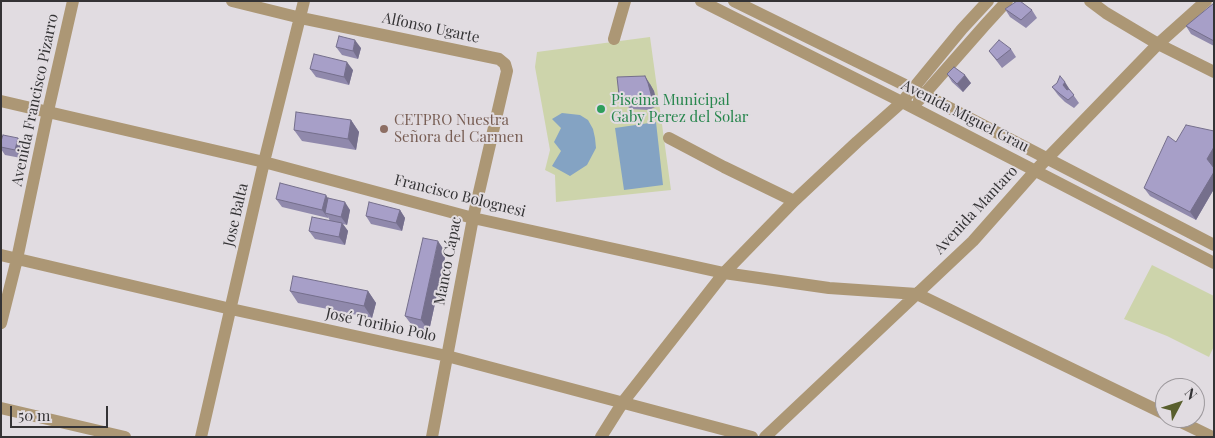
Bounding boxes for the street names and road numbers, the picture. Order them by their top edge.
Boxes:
street label: Alfonso Ugarte [381,9,481,47]
street label: Avenida Francisco Pizarro [8,12,62,188]
street label: Avenida Miguel Grau [898,76,1032,156]
street label: Avenida Mantaro [930,162,1022,258]
street label: Francisco Bolognesi [393,171,527,221]
street label: Jose Balta [220,181,252,249]
street label: Manco Cápac [431,215,465,307]
street label: José Toribio Polo [324,304,438,346]

